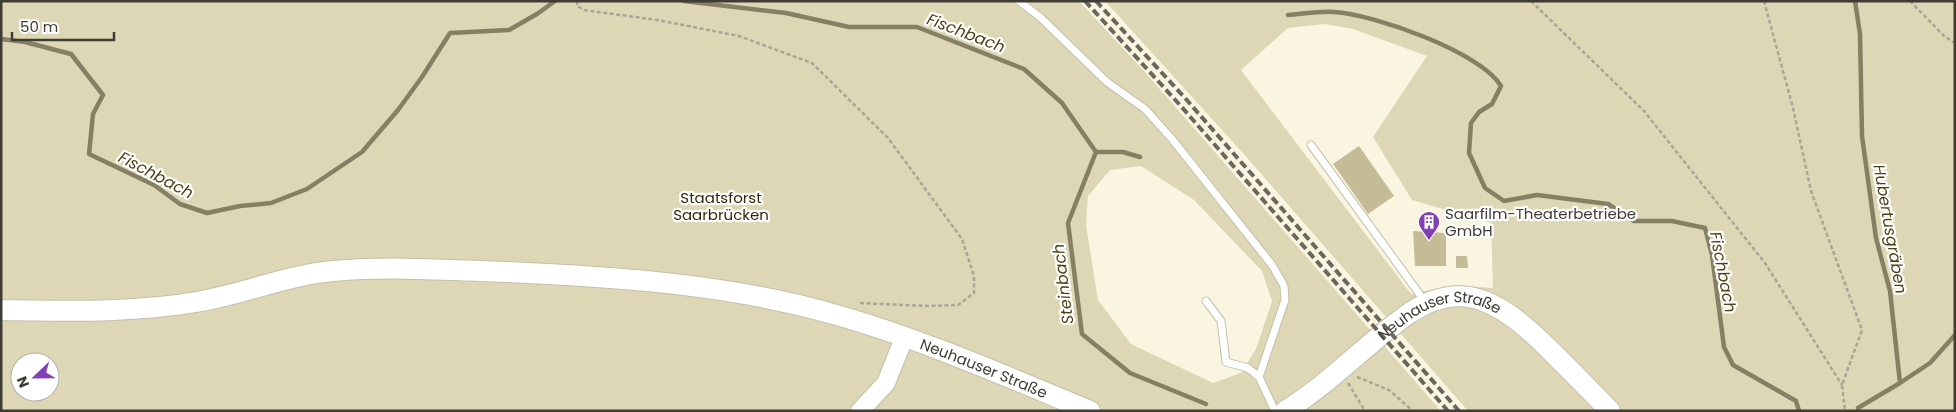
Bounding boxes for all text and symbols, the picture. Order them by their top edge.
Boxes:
water label: Fischbach [924,8,1008,58]
scale bar [12,10,115,42]
text: 50 m [20,16,58,37]
water label: Fischbach [114,146,198,204]
water label: Hubertusgräben [1867,162,1913,296]
park label: Staatsforst Saarbrücken [673,187,769,225]
place label: Saarfilm-Theaterbetriebe GmbH [1445,203,1636,241]
building icon: Saarfilm-Theaterbetriebe GmbH [1417,210,1441,241]
water label: Fischbach [1704,230,1742,314]
water label: Steinbach [1047,242,1079,326]
street label: Neuhauser Straße [1373,286,1506,344]
street label: Neuhauser Straße [918,333,1051,403]
north arrow [10,352,60,402]
text: N [12,373,34,390]

